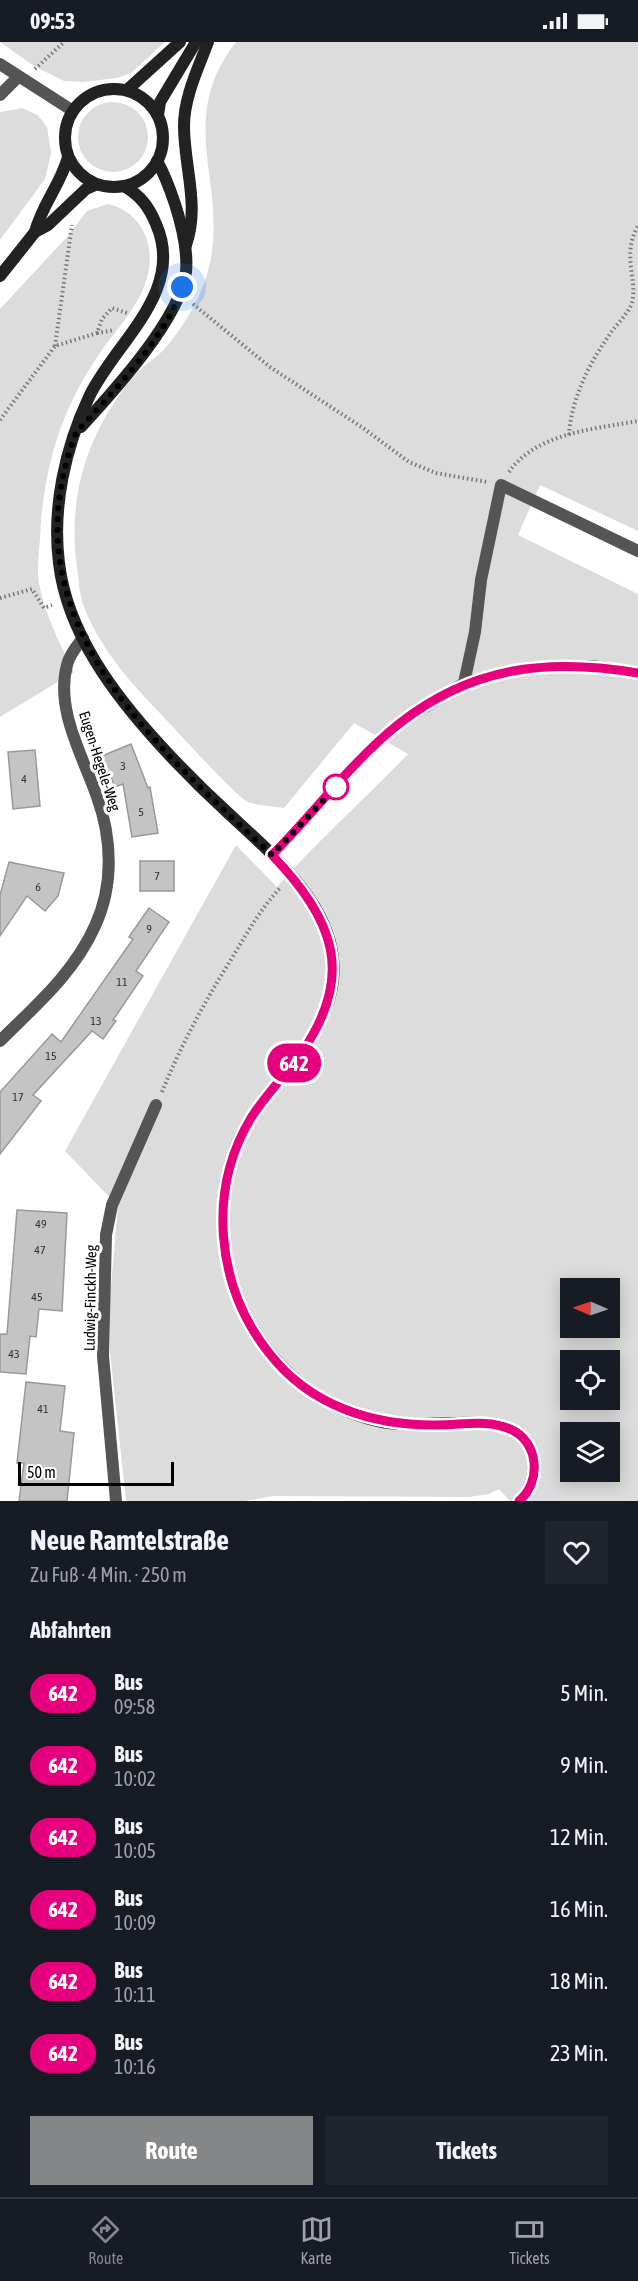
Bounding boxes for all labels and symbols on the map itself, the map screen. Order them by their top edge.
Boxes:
your location [167,272,197,302]
street label: Eugen-Hegele-Weg [76,709,124,814]
house number: 3 [120,759,126,773]
house number: 4 [21,772,27,786]
unlabelled marker [323,774,349,800]
house number: 5 [138,805,144,819]
house number: 7 [154,869,160,883]
house number: 6 [35,880,41,894]
house number: 9 [146,922,152,936]
house number: 11 [116,975,128,989]
house number: 13 [90,1014,102,1028]
line badge: 642 [260,1044,328,1082]
house number: 15 [45,1049,57,1063]
house number: 17 [12,1090,24,1104]
house number: 49 [35,1217,47,1231]
house number: 47 [34,1243,46,1257]
street label: Ludwig-Finckh-Weg [81,1244,99,1351]
north arrow [560,1278,620,1338]
house number: 45 [31,1290,43,1304]
house number: 43 [8,1347,20,1361]
house number: 41 [37,1402,49,1416]
scale bar [18,1459,174,1486]

